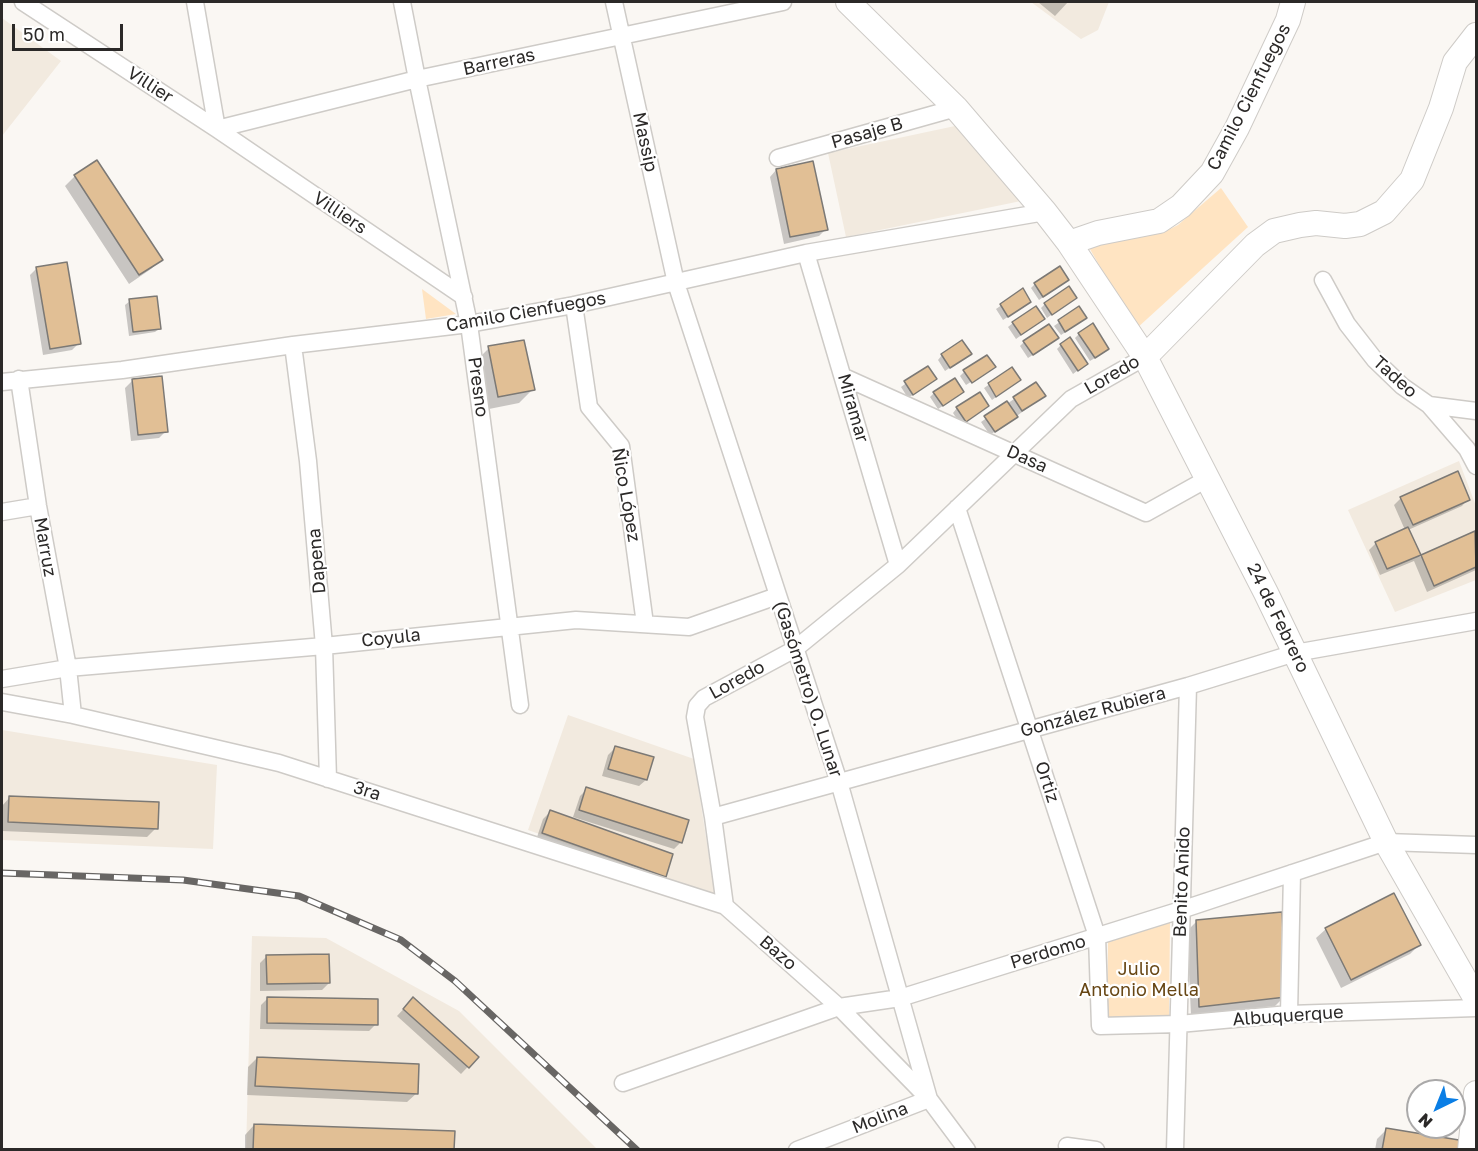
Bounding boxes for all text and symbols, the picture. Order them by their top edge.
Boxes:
scale bar [15,12,126,50]
street label: Camilo Cienfuegos [1203,20,1295,174]
text: 50 m [23,23,65,45]
street label: Barreras [461,44,537,80]
street label: Villier [123,62,177,108]
street label: Massip [628,110,662,174]
street label: Pasaje B [829,113,905,153]
street label: Villiers [309,187,371,239]
street label: Camilo Cienfuegos [444,287,608,337]
street label: Loredo [1081,351,1143,399]
street label: Tadeo [1368,352,1422,402]
street label: Presno [463,356,493,418]
street label: Miramar [833,371,873,445]
street label: Dasa [1003,440,1051,478]
street label: Ñico López [607,446,645,544]
street label: Marruz [29,516,61,578]
street label: Dapena [303,527,331,595]
street label: 24 de Febrero [1242,560,1314,676]
street label: (Gasómetro) O. Lunar [769,598,847,780]
street label: Coyula [360,624,422,652]
street label: Loredo [706,656,768,704]
street label: González Rubiera [1018,682,1168,742]
street label: Ortiz [1030,759,1064,805]
street label: 3ra [351,776,383,806]
street label: Benito Anido [1169,826,1195,938]
street label: Perdomo [1008,930,1088,974]
street label: Bazo [755,931,801,975]
park label: Julio Antonio Mella [1079,958,1199,1000]
street label: Albuquerque [1232,1001,1344,1031]
north arrow [1406,1079,1466,1139]
street label: Molina [849,1098,911,1138]
text: N [1414,1109,1436,1132]

